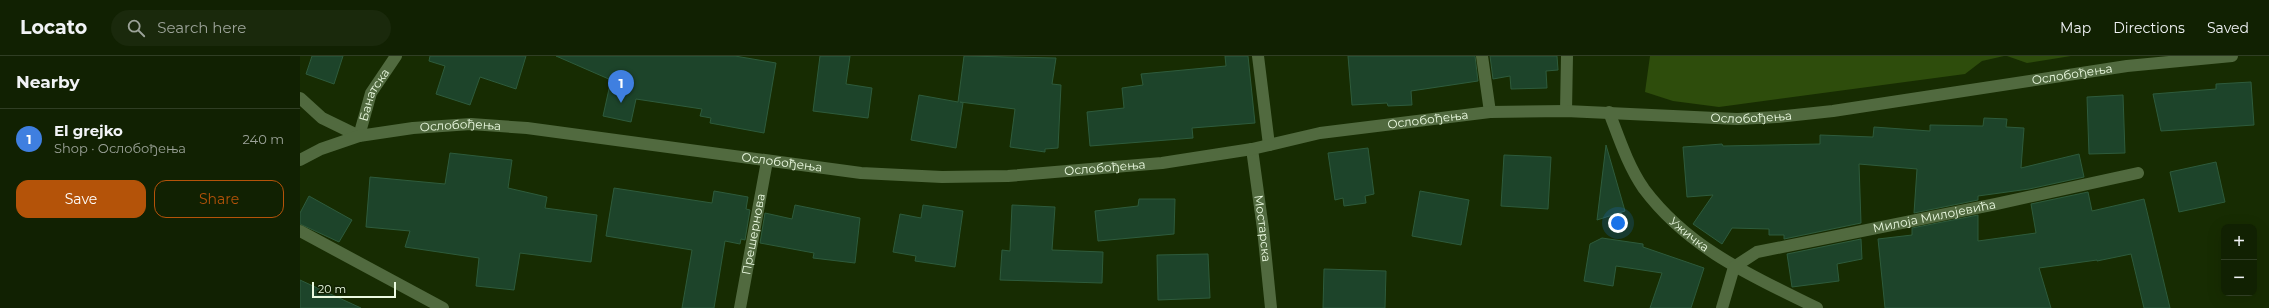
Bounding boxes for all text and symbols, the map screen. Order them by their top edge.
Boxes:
search box [111,10,391,46]
text: Locato [20,16,87,39]
icon: search [125,17,147,39]
text: Search here [157,18,246,37]
text: Map [2060,19,2091,37]
text: Directions [2113,19,2185,37]
text: Saved [2207,19,2249,37]
street label: Ослобођења [2031,60,2113,87]
street label: Банатска [356,65,392,123]
pin: 1 [608,70,634,103]
text: Nearby [16,72,80,92]
street label: Ослобођења [1386,107,1469,132]
street label: Ослобођења [1710,107,1792,126]
street label: Ослобођења [419,116,502,135]
text: El grejko [54,121,123,140]
text: 1 [26,131,32,147]
text: 240 m [243,131,284,147]
text: Shop · Ослобођења [54,140,186,156]
street label: Ослобођења [741,149,823,175]
street label: Ослобођења [1064,156,1146,178]
button: Save [16,180,146,218]
button: Share [154,180,284,218]
street label: Прешернова [738,192,768,276]
street label: Мостарска [1251,194,1274,262]
street label: Милоја Милојевића [1872,196,1997,236]
your location [1608,213,1628,233]
street label: Ужичка [1666,214,1712,255]
map controls [2221,224,2257,296]
button: + [2221,224,2257,260]
button: − [2221,260,2257,296]
scale bar [312,280,396,299]
text: 20 m [318,282,346,296]

